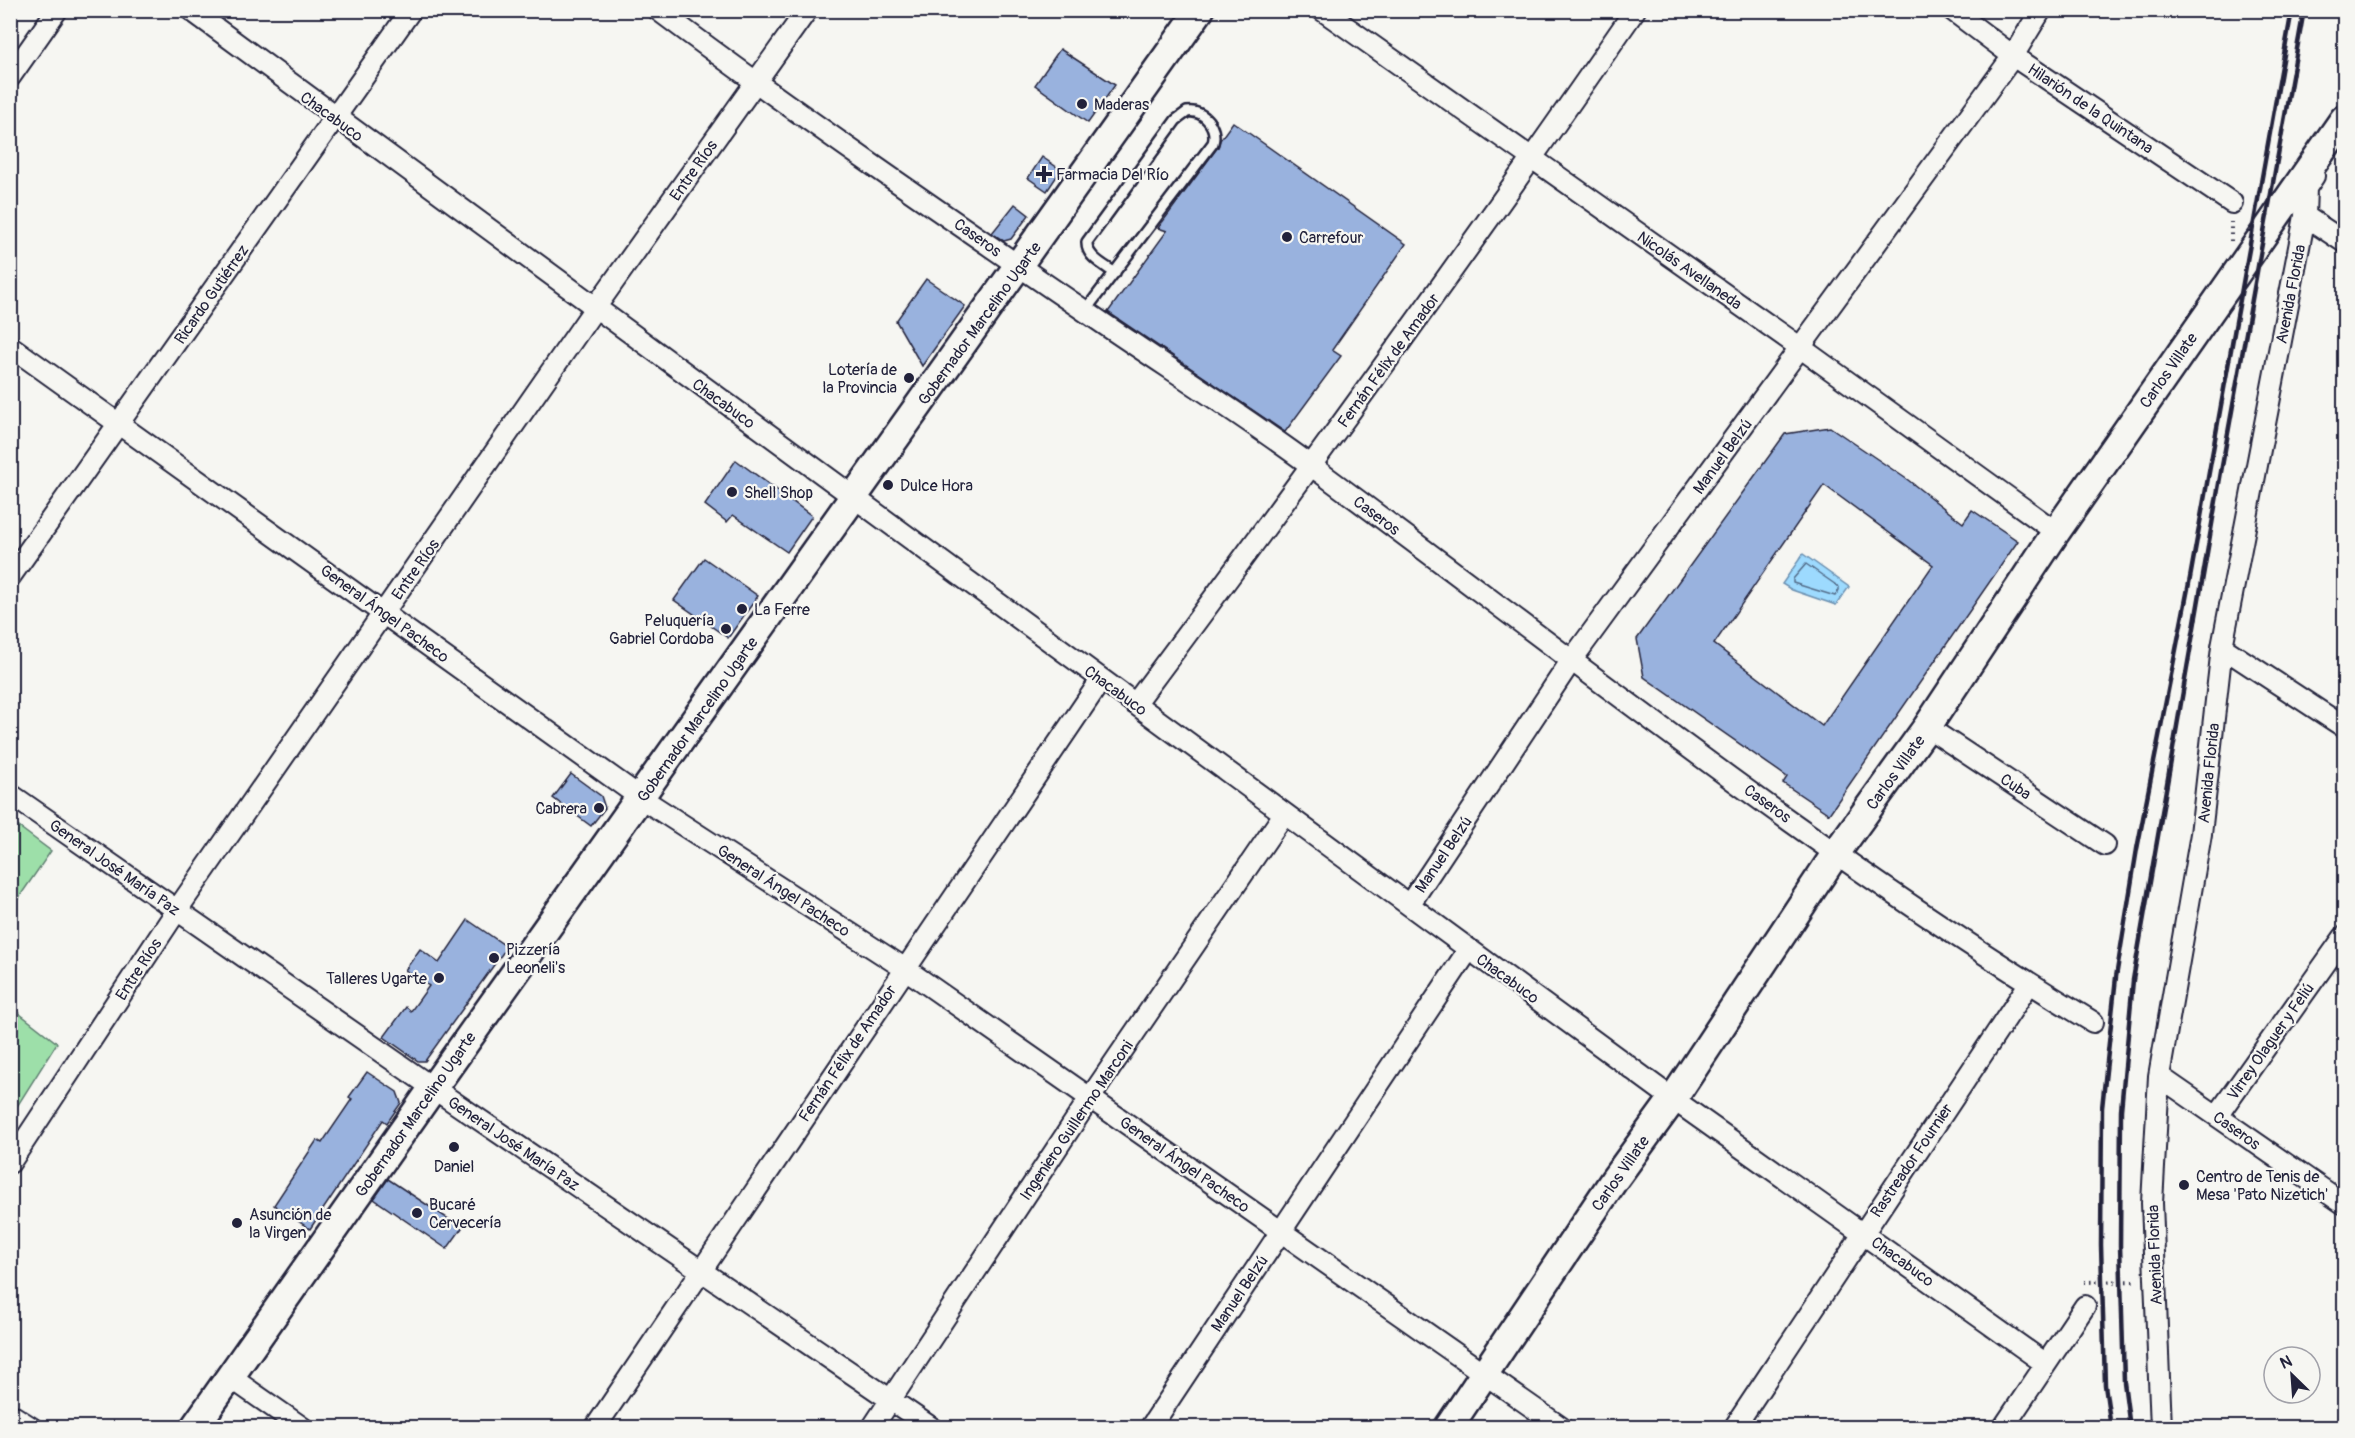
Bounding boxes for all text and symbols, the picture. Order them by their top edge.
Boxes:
street label: Hilarión de la Quintana [2024,59,2157,158]
street label: Chacabuco [296,87,367,147]
place label: Maderas [1094,95,1149,115]
marker: Maderas [1075,97,1089,111]
street label: Entre Ríos [666,136,722,205]
place label: Farmacia Del Río [1056,165,1169,185]
marker: Farmacia Del Río [1037,167,1051,181]
street label: Caseros [950,214,1005,261]
street label: Nicolás Avellaneda [1633,227,1746,314]
place label: Carrefour [1299,228,1363,248]
marker: Carrefour [1280,230,1294,244]
street label: Gobernador Marcelino Ugarte [914,238,1046,409]
street label: Ricardo Gutiérrez [170,241,253,348]
street label: Avenida Florida [2272,243,2310,346]
street label: Fernán Félix de Amador [1333,289,1444,432]
street label: Carlos Villate [2136,329,2202,412]
place label: Lotería de la Provincia [822,360,897,398]
marker: Lotería de la Provincia [902,371,916,385]
street label: Chacabuco [688,374,759,434]
street label: Manuel Belzú [1689,415,1757,498]
place label: Dulce Hora [900,476,973,496]
marker: Dulce Hora [881,478,895,492]
place label: Shell Shop [744,483,813,503]
marker: Shell Shop [725,485,739,499]
street label: Caseros [1349,492,1404,540]
street label: Entre Ríos [388,535,444,604]
street label: General Ángel Pacheco [316,560,453,668]
place label: La Ferre [754,600,810,620]
marker: La Ferre [735,602,749,616]
place label: Peluquería Gabriel Cordoba [609,611,714,649]
marker: Peluquería Gabriel Cordoba [719,622,733,636]
street label: Gobernador Marcelino Ugarte [633,633,763,806]
street label: Chacabuco [1080,661,1151,721]
street label: Avenida Florida [2194,722,2224,824]
street label: Carlos Villate [1862,731,1930,814]
street label: Cuba [1996,769,2035,804]
street label: Caseros [1740,780,1795,828]
place label: Cabrera [535,799,587,819]
marker: Cabrera [592,801,606,815]
street label: Manuel Belzú [1411,812,1477,897]
street label: General José María Paz [45,815,184,920]
street label: General Ángel Pacheco [713,840,854,942]
street label: Entre Ríos [111,935,166,1004]
place label: Pizzería Leoneli's [506,940,565,978]
street label: Chacabuco [1472,949,1543,1009]
marker: Pizzería Leoneli's [487,951,501,965]
place label: Talleres Ugarte [326,969,427,989]
marker: Talleres Ugarte [432,971,446,985]
street label: Virrey Olaguer y Feliú [2223,979,2319,1104]
street label: Fernán Félix de Amador [795,981,901,1126]
street label: Gobernador Marcelino Ugarte [351,1028,481,1201]
street label: Ingeniero Guillermo Marconi [1016,1037,1138,1204]
street label: General José María Paz [444,1092,583,1195]
street label: Rastreador Fournier [1866,1100,1957,1221]
street label: Caseros [2209,1107,2264,1154]
street label: General Ángel Pacheco [1115,1112,1254,1218]
street label: Carlos Villate [1588,1132,1654,1215]
marker: Daniel [447,1140,461,1154]
place label: Daniel [434,1157,474,1177]
place label: Centro de Tenis de Mesa 'Pato Nizetich' [2196,1167,2328,1205]
marker: Centro de Tenis de Mesa 'Pato Nizetich' [2177,1178,2191,1192]
place label: Bucaré Cervecería [429,1195,501,1233]
street label: Avenida Florida [2143,1204,2167,1306]
place label: Asunción de la Virgen [249,1205,332,1243]
marker: Bucaré Cervecería [410,1206,424,1220]
marker: Asunción de la Virgen [230,1216,244,1230]
street label: Chacabuco [1867,1232,1938,1292]
street label: Manuel Belzú [1207,1251,1273,1336]
north arrow [2262,1345,2322,1405]
text: N [2277,1351,2295,1374]

